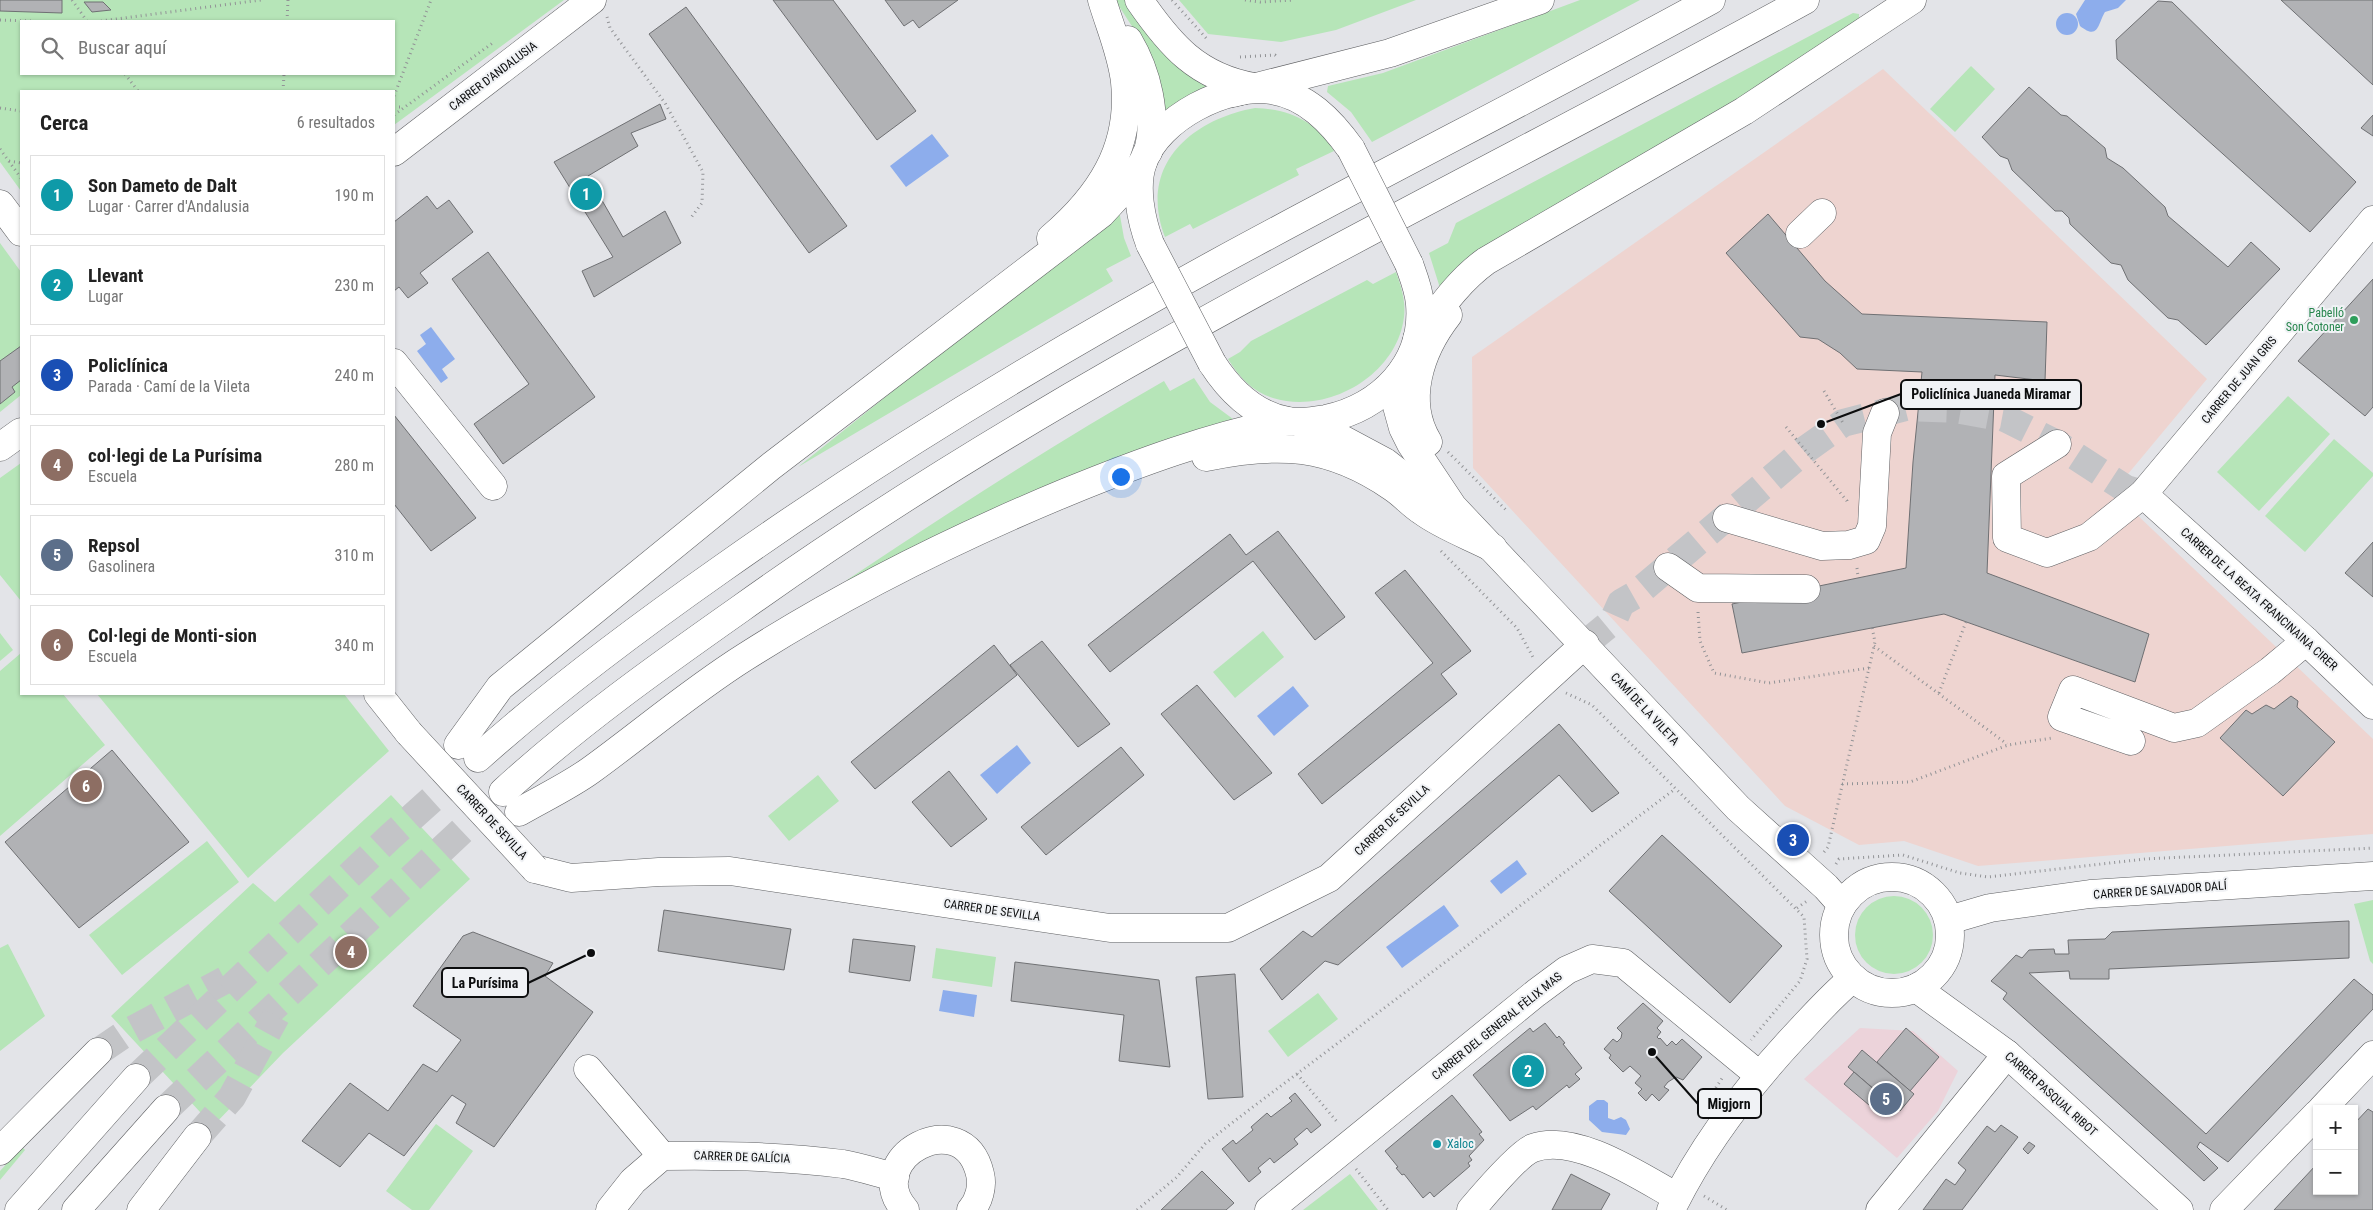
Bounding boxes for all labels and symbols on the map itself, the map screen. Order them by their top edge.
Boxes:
street label: CARRER D'ANDALUSIA [446,38,540,114]
pin: 1 [570,175,602,213]
place label: Pabelló Son Cotoner [2286,306,2344,334]
marker: Pabelló Son Cotoner [2348,314,2360,326]
street label: CARRER DE JUAN GRIS [2199,334,2279,426]
callout: Policlínica Juaneda Miramar [1901,380,2081,409]
text: Policlínica Juaneda Miramar [1911,386,2071,402]
your location [1108,464,1134,490]
street label: CARRER DE LA BEATA FRANCINAINA CIRER [2178,525,2341,674]
street label: CAMÍ DE LA VILETA [1608,669,1683,748]
pin: 6 [70,767,102,805]
street label: CARRER DE SEVILLA [454,782,530,862]
street label: CARRER DE SEVILLA [1352,782,1432,858]
pin: 3 [1777,821,1809,859]
street label: CARRER DE SALVADOR DALÍ [2093,877,2228,902]
street label: CARRER DE SEVILLA [943,896,1041,924]
pin: 4 [335,933,367,971]
callout: La Purísima [442,968,528,997]
street label: CARRER DEL GENERAL FÈLIX MAS [1429,968,1565,1083]
text: La Purísima [452,975,519,991]
street label: CARRER PASQUAL RIBOT [2002,1049,2100,1139]
pin: 2 [1512,1052,1544,1090]
pin: 5 [1870,1080,1902,1118]
callout: Migjorn [1698,1089,1761,1118]
text: Migjorn [1707,1096,1751,1112]
place label: Xaloc [1447,1137,1474,1151]
marker: Xaloc [1431,1138,1443,1150]
street label: CARRER DE GALÍCIA [693,1147,791,1166]

